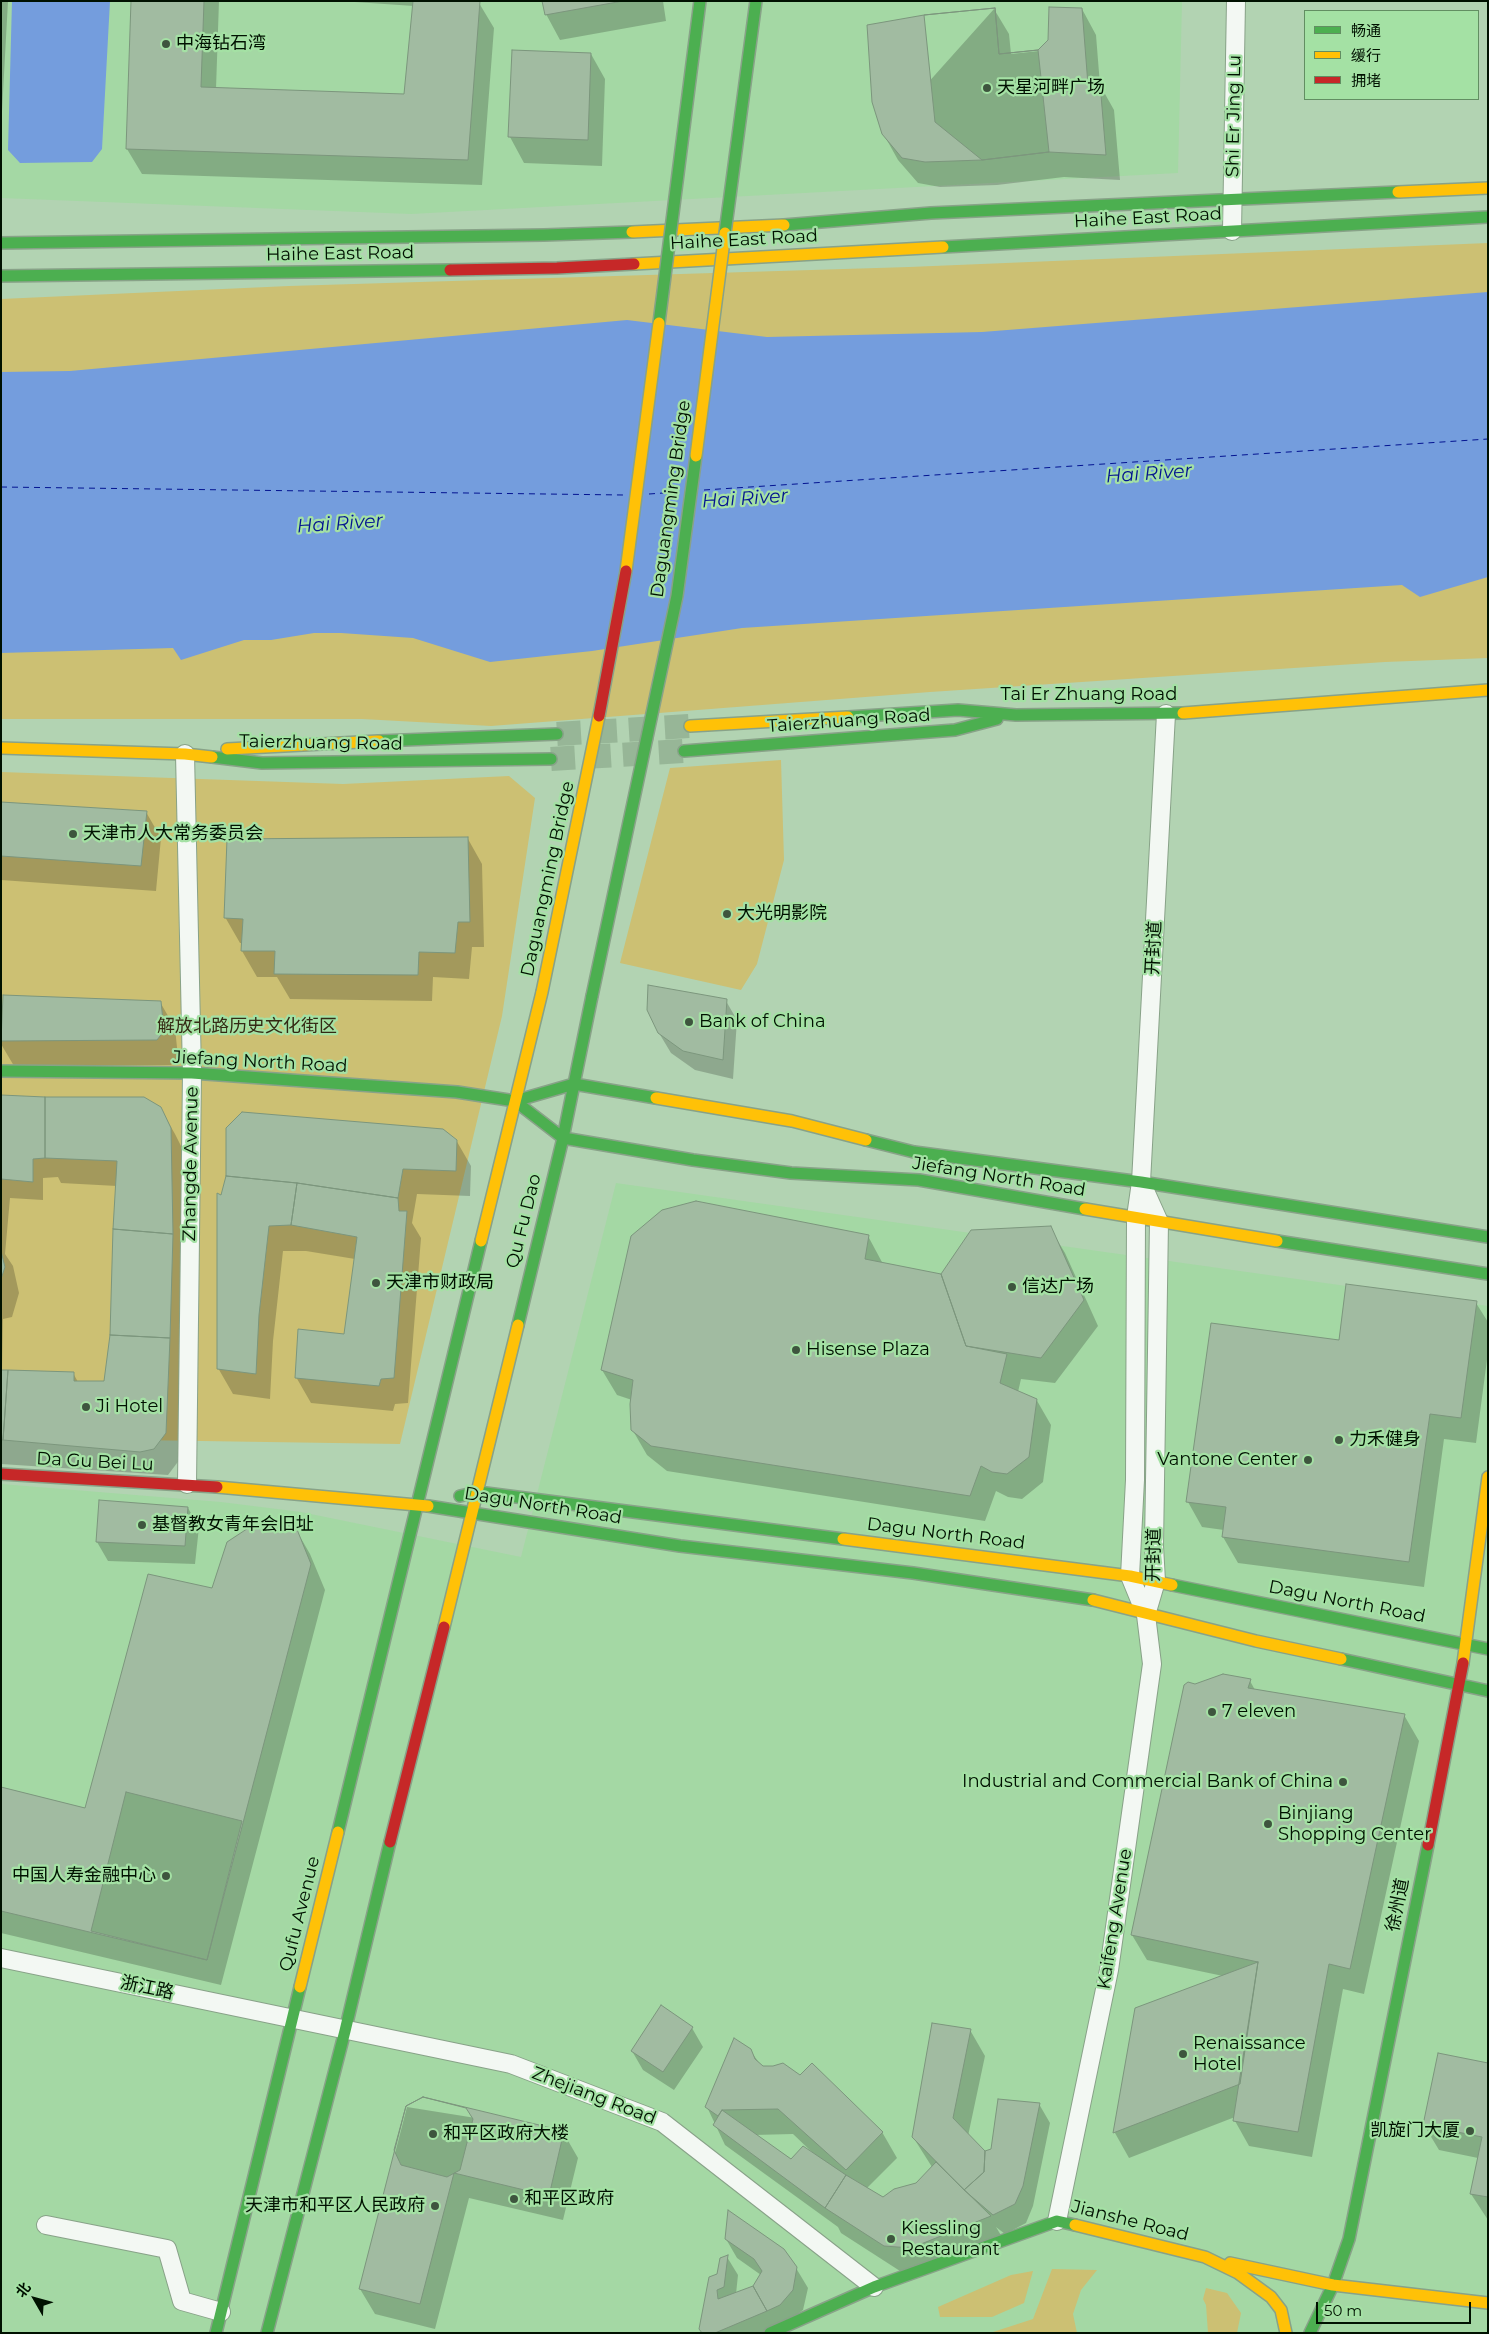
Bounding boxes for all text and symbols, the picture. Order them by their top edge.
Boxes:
legend [1304,10,1479,100]
text: 畅通 [1351,21,1381,40]
place label: 中海钻石湾 [176,33,266,55]
marker: 中海钻石湾 [160,38,172,50]
text: 缓行 [1351,46,1381,65]
street label: Shi Er Jing Lu [1222,55,1246,177]
text: 拥堵 [1351,71,1381,90]
place label: 天星河畔广场 [997,77,1105,99]
marker: 天星河畔广场 [981,82,993,94]
street label: Haihe East Road [1073,203,1223,233]
street label: Haihe East Road [669,225,819,255]
street label: Haihe East Road [266,242,414,266]
street label: Daguangming Bridge [646,399,696,599]
water label: Hai River [1105,460,1193,488]
water label: Hai River [701,485,789,513]
water label: Hai River [296,510,384,538]
street label: Tai Er Zhuang Road [1001,684,1177,706]
street label: Taierzhuang Road [767,705,931,737]
street label: Taierzhuang Road [239,731,403,755]
street label: Daguangming Bridge [517,779,579,979]
place label: 天津市人大常务委员会 [83,823,263,845]
marker: 天津市人大常务委员会 [67,828,79,840]
place label: 大光明影院 [737,903,827,925]
marker: 大光明影院 [721,908,733,920]
street label: 开封道 [1142,920,1166,976]
place label: Bank of China [699,1011,826,1033]
park label: 解放北路历史文化街区 [157,1016,337,1038]
marker: Bank of China [683,1016,695,1028]
street label: Jiefang North Road [172,1047,348,1077]
street label: Zhangde Avenue [179,1086,203,1242]
street label: Jiefang North Road [911,1153,1087,1201]
street label: Qu Fu Dao [502,1172,546,1270]
place label: 天津市财政局 [386,1272,494,1294]
place label: 信达广场 [1022,1276,1094,1298]
marker: 天津市财政局 [370,1277,382,1289]
marker: 信达广场 [1006,1281,1018,1293]
place label: Hisense Plaza [806,1339,930,1361]
marker: Hisense Plaza [790,1344,802,1356]
place label: Ji Hotel [96,1396,163,1418]
marker: Ji Hotel [80,1401,92,1413]
place label: 力禾健身 [1349,1429,1421,1451]
marker: 力禾健身 [1333,1434,1345,1446]
street label: Da Gu Bei Lu [36,1448,154,1476]
place label: Vantone Center [1157,1449,1298,1471]
marker: Vantone Center [1302,1454,1314,1466]
street label: Dagu North Road [463,1483,623,1529]
place label: 基督教女青年会旧址 [152,1514,314,1536]
street label: Dagu North Road [866,1514,1026,1554]
marker: 基督教女青年会旧址 [136,1519,148,1531]
street label: 开封道 [1143,1528,1165,1582]
street label: Dagu North Road [1267,1576,1427,1628]
place label: 7 eleven [1222,1701,1296,1723]
marker: 7 eleven [1206,1706,1218,1718]
place label: Industrial and Commercial Bank of China [962,1771,1333,1793]
marker: Industrial and Commercial Bank of China [1337,1776,1349,1788]
place label: Binjiang Shopping Center [1278,1803,1431,1846]
marker: Binjiang Shopping Center [1262,1818,1274,1830]
street label: Kaifeng Avenue [1093,1847,1137,1991]
street label: Qufu Avenue [275,1854,325,1974]
place label: 中国人寿金融中心 [12,1865,156,1887]
marker: 中国人寿金融中心 [160,1870,172,1882]
street label: 徐州道 [1382,1876,1414,1934]
street label: 浙江路 [118,1972,176,2004]
place label: Renaissance Hotel [1193,2033,1306,2076]
marker: Renaissance Hotel [1177,2048,1189,2060]
street label: Zhejiang Road [529,2062,659,2130]
place label: 凯旋门大厦 [1370,2120,1460,2142]
place label: 和平区政府大楼 [443,2123,569,2145]
marker: 凯旋门大厦 [1464,2125,1476,2137]
marker: 和平区政府大楼 [427,2128,439,2140]
place label: 和平区政府 [524,2188,614,2210]
marker: 和平区政府 [508,2193,520,2205]
place label: 天津市和平区人民政府 [245,2195,425,2217]
street label: Jianshe Road [1069,2196,1191,2246]
marker: 天津市和平区人民政府 [429,2200,441,2212]
place label: Kiessling Restaurant [901,2218,1000,2260]
marker: Kiessling Restaurant [885,2233,897,2245]
north arrow [10,2274,60,2324]
text: 北 [12,2279,35,2301]
scale bar [1319,2292,1474,2324]
text: 50 m [1324,2301,1362,2320]

